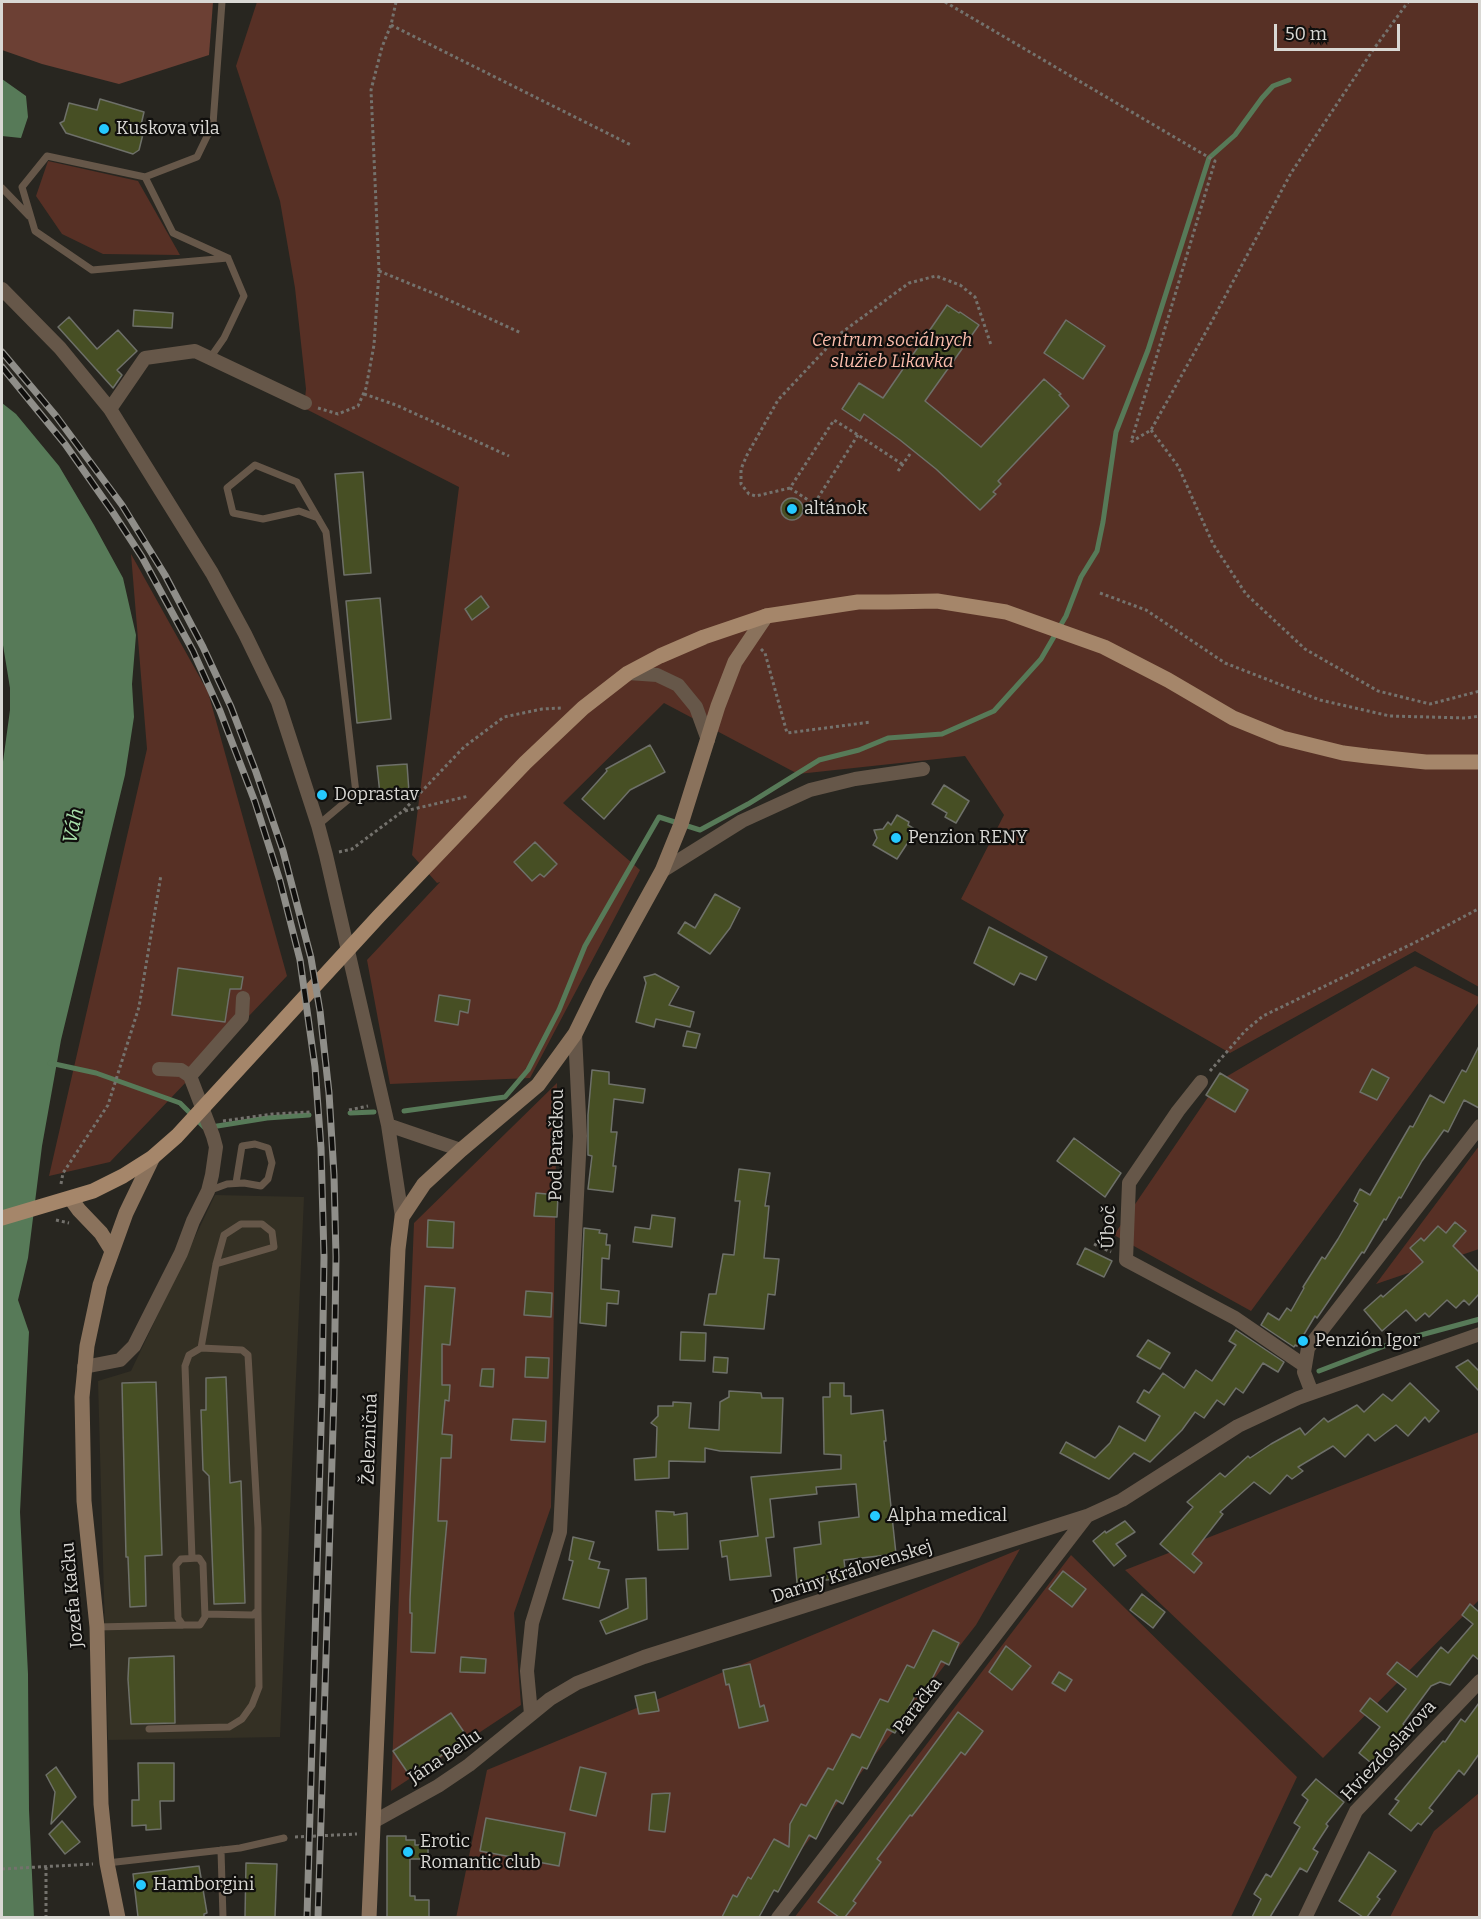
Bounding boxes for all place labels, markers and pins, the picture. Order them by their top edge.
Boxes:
place label: Kuskova vila [116,118,220,140]
marker: Kuskova vila [97,122,111,136]
place label: altánok [804,498,867,520]
marker: altánok [785,502,799,516]
place label: Doprastav [334,784,419,806]
marker: Doprastav [315,788,329,802]
place label: Penzion RENY [908,827,1027,849]
marker: Penzion RENY [889,831,903,845]
place label: Penzión Igor [1315,1330,1420,1352]
marker: Penzión Igor [1296,1334,1310,1348]
place label: Alpha medical [887,1505,1007,1527]
marker: Alpha medical [868,1509,882,1523]
place label: Erotic Romantic club [420,1831,541,1874]
marker: Erotic Romantic club [401,1845,415,1859]
place label: Hamborgini [153,1874,254,1896]
marker: Hamborgini [134,1878,148,1892]

